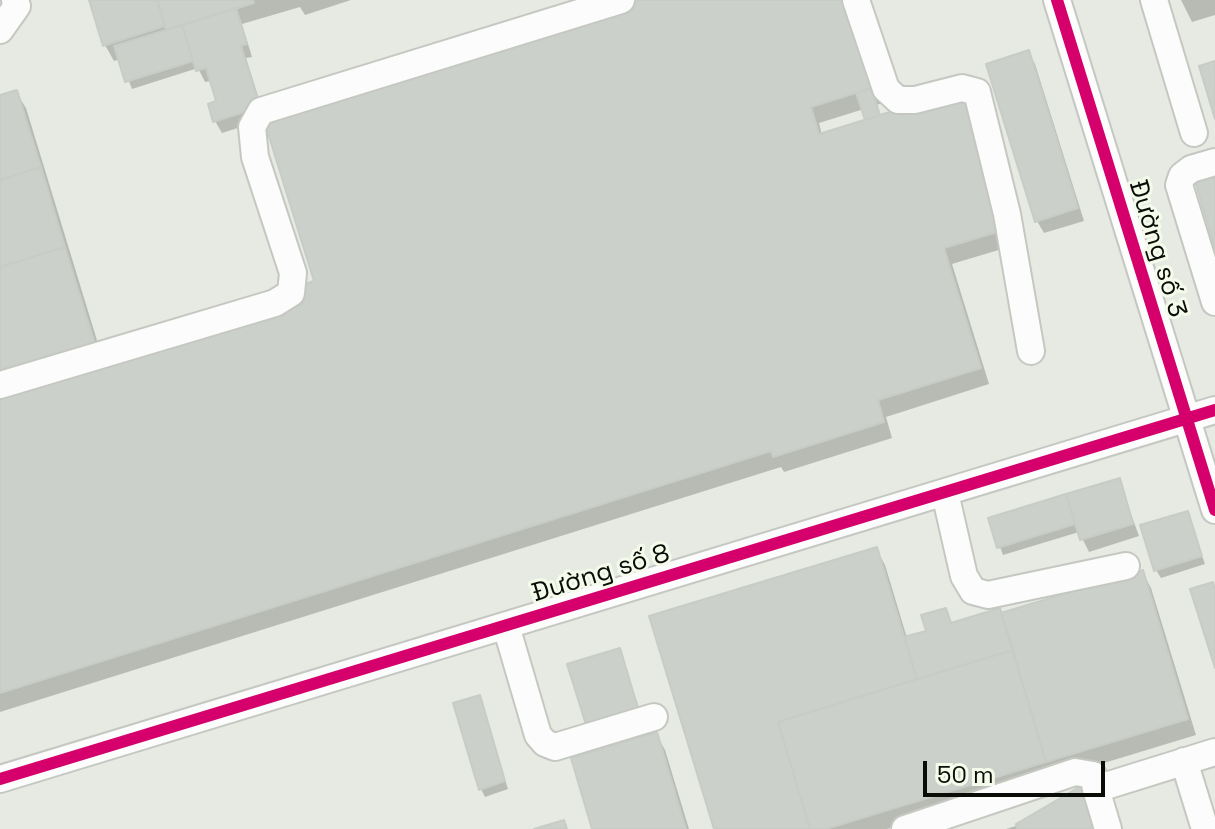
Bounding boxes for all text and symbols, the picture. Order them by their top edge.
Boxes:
street label: Đường số 3 [1121,177,1193,321]
street label: Đường số 8 [528,538,674,610]
scale bar [927,745,1109,795]
text: 50 m [937,759,994,790]

